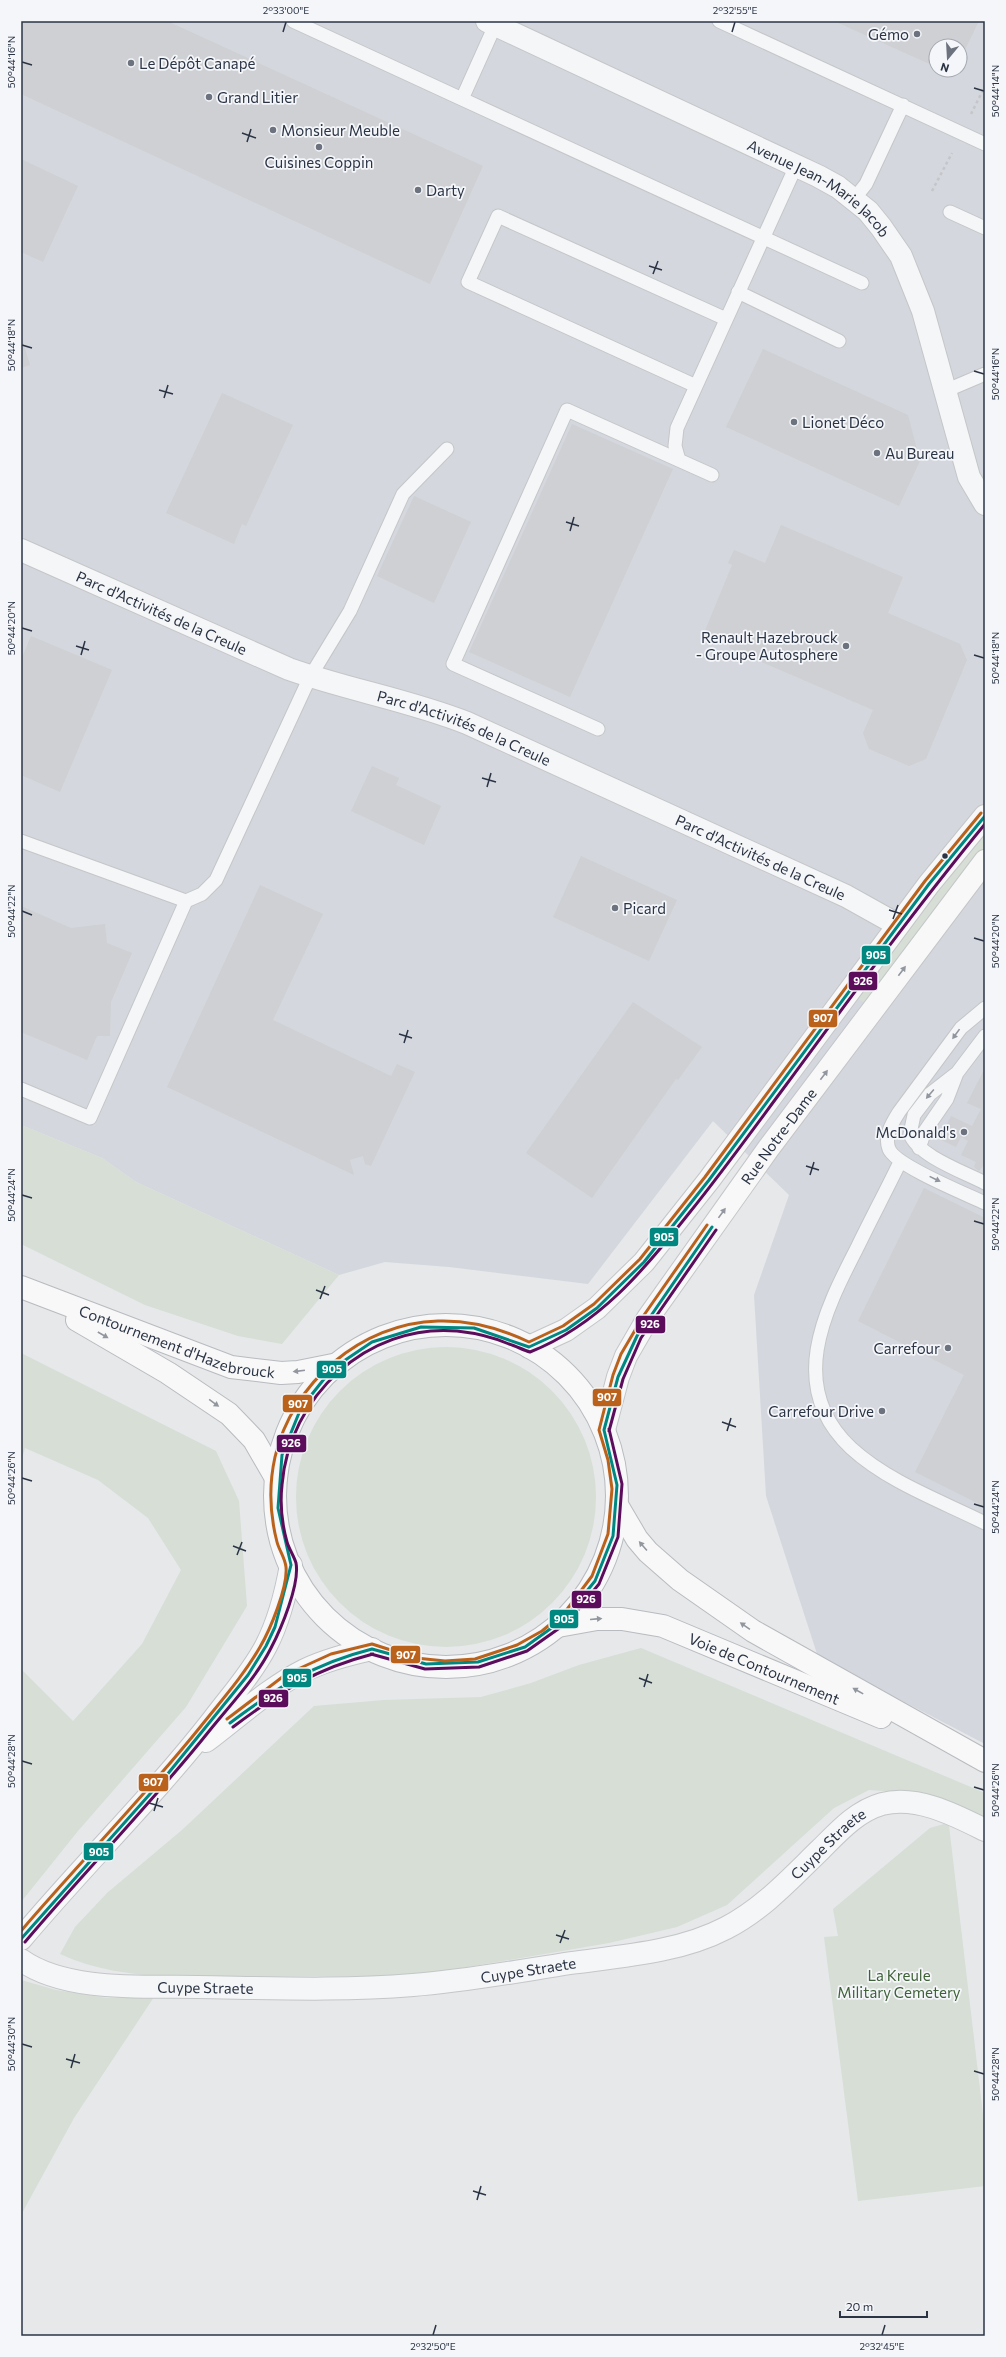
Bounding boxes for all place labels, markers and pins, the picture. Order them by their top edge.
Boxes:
place label: Gémo [868,25,909,43]
marker: Gémo [912,29,922,39]
place label: Le Dépôt Canapé [139,54,256,72]
marker: Le Dépôt Canapé [126,58,136,68]
place label: Grand Litier [217,88,298,106]
marker: Grand Litier [204,92,214,102]
place label: Monsieur Meuble [281,121,400,139]
marker: Monsieur Meuble [268,125,278,135]
marker: Cuisines Coppin [314,142,324,152]
place label: Cuisines Coppin [265,153,373,171]
place label: Darty [426,181,465,199]
marker: Darty [413,185,423,195]
place label: Lionet Déco [802,413,884,431]
marker: Lionet Déco [789,417,799,427]
place label: Au Bureau [885,444,954,462]
marker: Au Bureau [872,448,882,458]
place label: Renault Hazebrouck - Groupe Autosphere [696,628,838,663]
marker: Renault Hazebrouck - Groupe Autosphere [841,641,851,651]
unlabelled marker [940,851,950,861]
place label: Picard [623,899,666,917]
marker: Picard [610,903,620,913]
place label: McDonald's [875,1123,956,1141]
marker: McDonald's [959,1127,969,1137]
place label: Carrefour [873,1339,940,1357]
marker: Carrefour [943,1343,953,1353]
place label: Carrefour Drive [768,1402,874,1420]
marker: Carrefour Drive [877,1406,887,1416]

